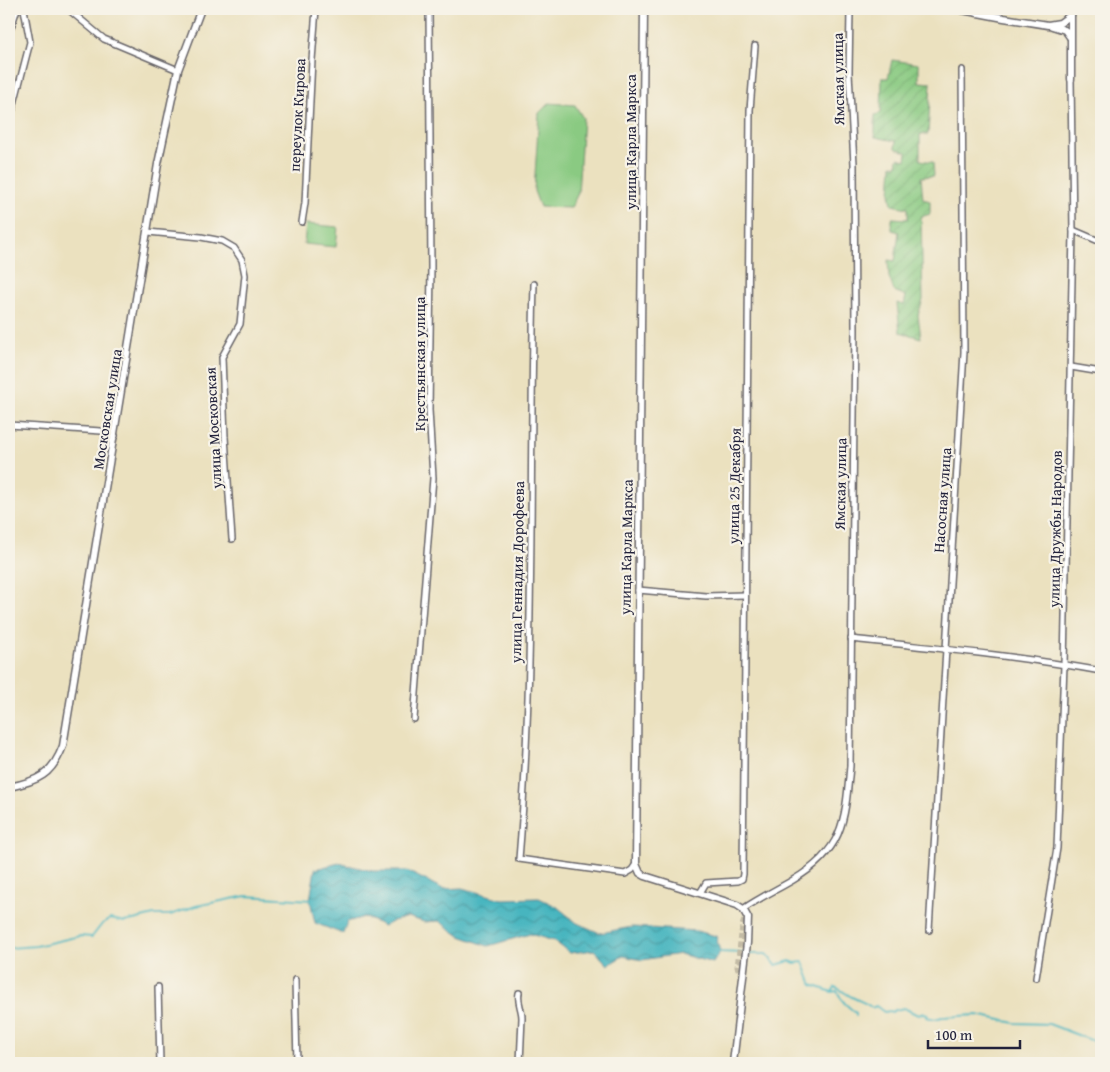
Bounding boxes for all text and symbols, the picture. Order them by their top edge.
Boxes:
street label: Ямская улица [827,32,849,126]
street label: переулок Кирова [284,57,311,172]
street label: улица Карла Маркса [620,73,641,211]
street label: Крестьянская улица [409,296,430,431]
street label: Московская улица [87,346,127,471]
street label: улица Московская [199,366,227,490]
street label: улица 25 Декабря [722,427,746,545]
street label: Ямская улица [829,437,851,531]
street label: Насосная улица [928,446,956,553]
street label: улица Дружбы Народов [1043,450,1067,609]
street label: улица Карла Маркса [614,478,638,616]
street label: улица Геннадия Дорофеева [505,480,529,664]
scale bar [928,1017,1020,1049]
text: 100 m [935,1024,973,1045]

